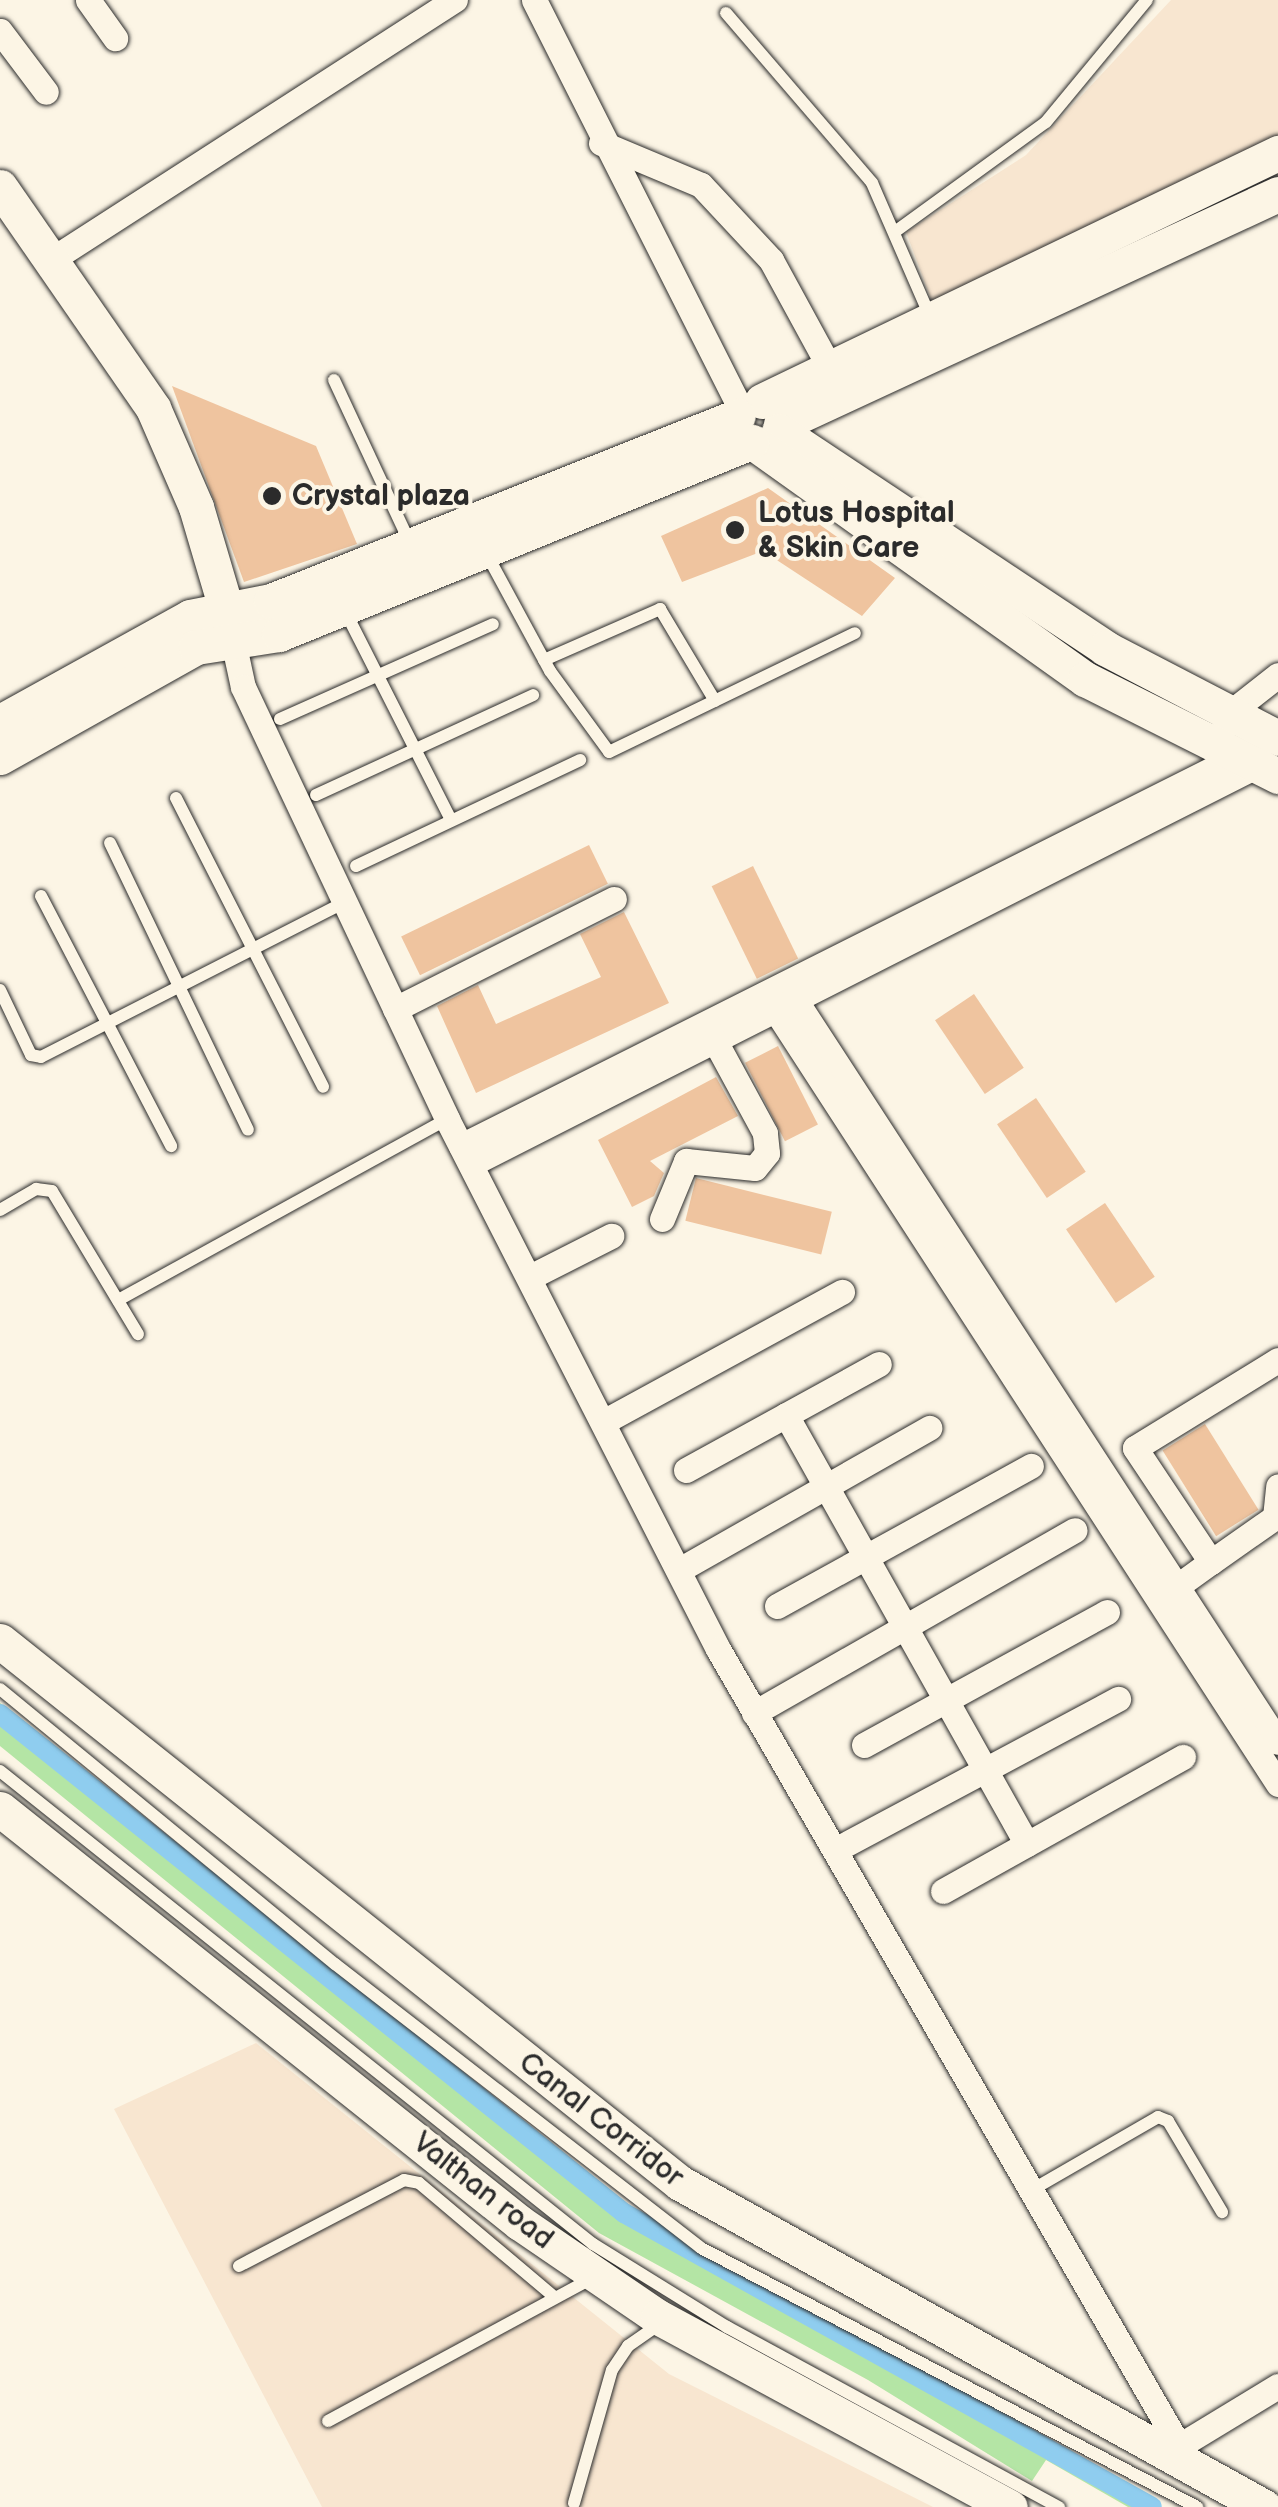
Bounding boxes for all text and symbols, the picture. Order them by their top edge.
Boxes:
place label: Crystal plaza [292,478,470,514]
marker: Crystal plaza [261,485,283,507]
place label: Lotus Hospital & Skin Care [758,495,955,566]
marker: Lotus Hospital & Skin Care [722,517,748,543]
street label: Canal Corridor [511,2045,691,2195]
street label: Valthan road [405,2125,561,2257]

